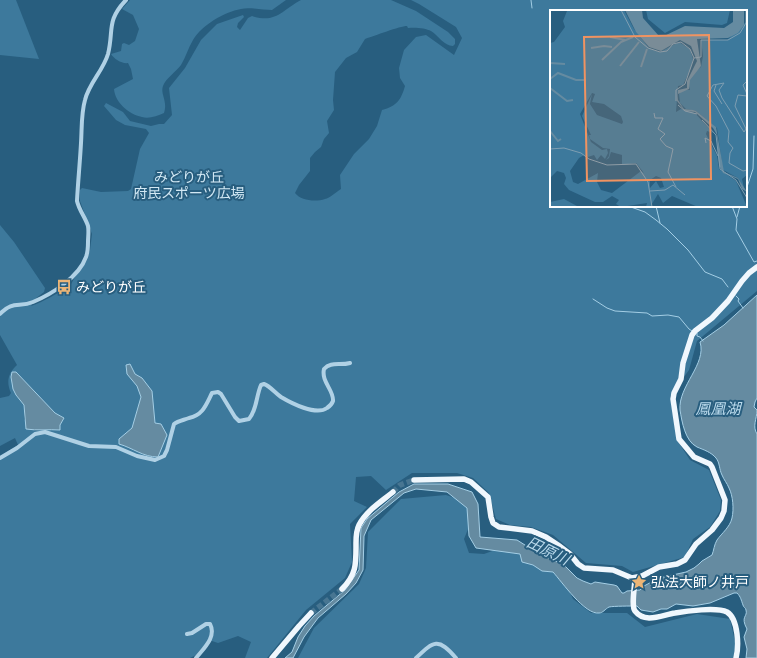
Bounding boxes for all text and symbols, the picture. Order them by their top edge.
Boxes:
inset map [550,10,747,207]
park label: みどりが丘 府民スポーツ広場 [133,168,245,202]
bus stop icon: みどりが丘 [55,278,73,296]
place label: みどりが丘 [76,278,146,296]
water label: 鳳凰湖 [695,399,742,419]
water label: 田原川 [523,532,574,571]
place icon: 弘法大師ノ井戸 [630,573,648,591]
place label: 弘法大師ノ井戸 [651,573,749,591]

